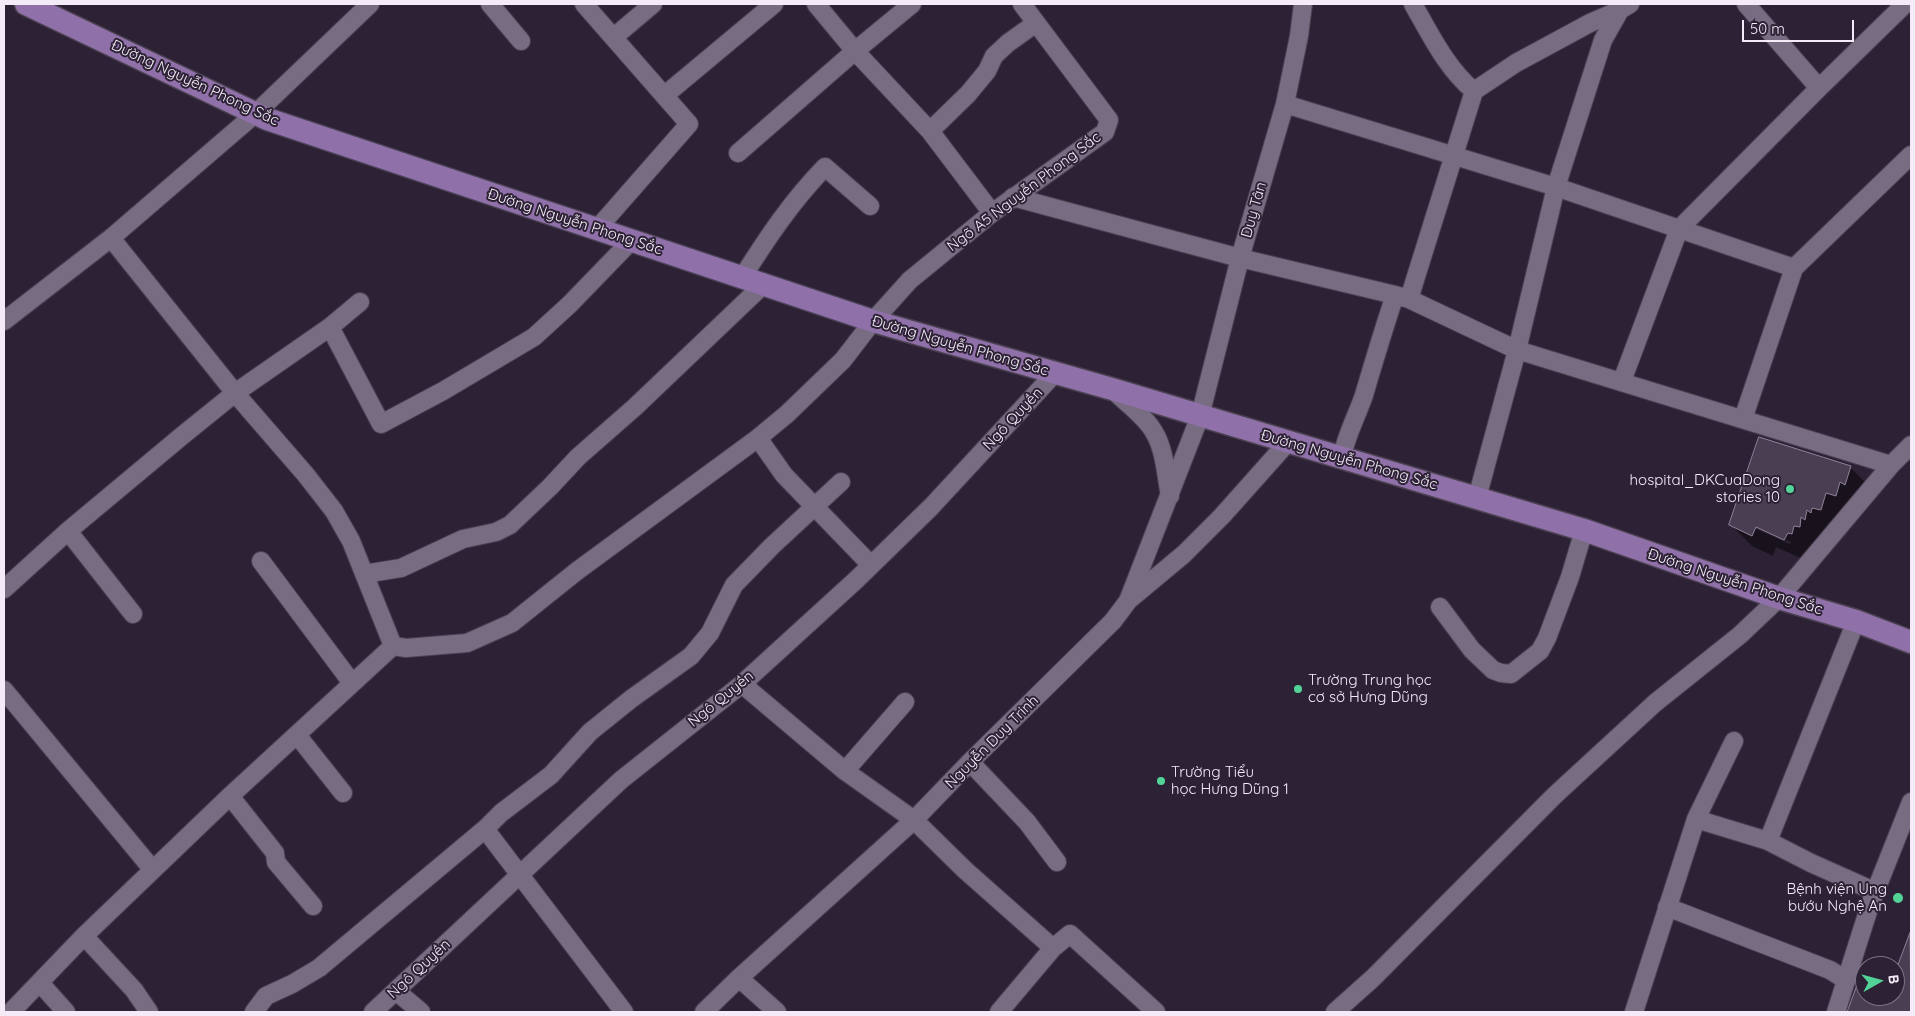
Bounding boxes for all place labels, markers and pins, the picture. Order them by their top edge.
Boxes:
place label: hospital_DKCuaDong stories 10 [1630,471,1780,506]
marker: hospital_DKCuaDong stories 10 [1784,483,1796,495]
place label: Trường Trung học cơ sở Hưng Dũng [1308,671,1432,706]
marker: Trường Trung học cơ sở Hưng Dũng [1292,683,1304,695]
place label: Trường Tiểu học Hưng Dũng 1 [1171,763,1289,798]
marker: Trường Tiểu học Hưng Dũng 1 [1155,775,1167,787]
place label: Bệnh viện Ung bướu Nghệ An [1786,880,1887,915]
marker: Bệnh viện Ung bướu Nghệ An [1891,891,1905,905]

